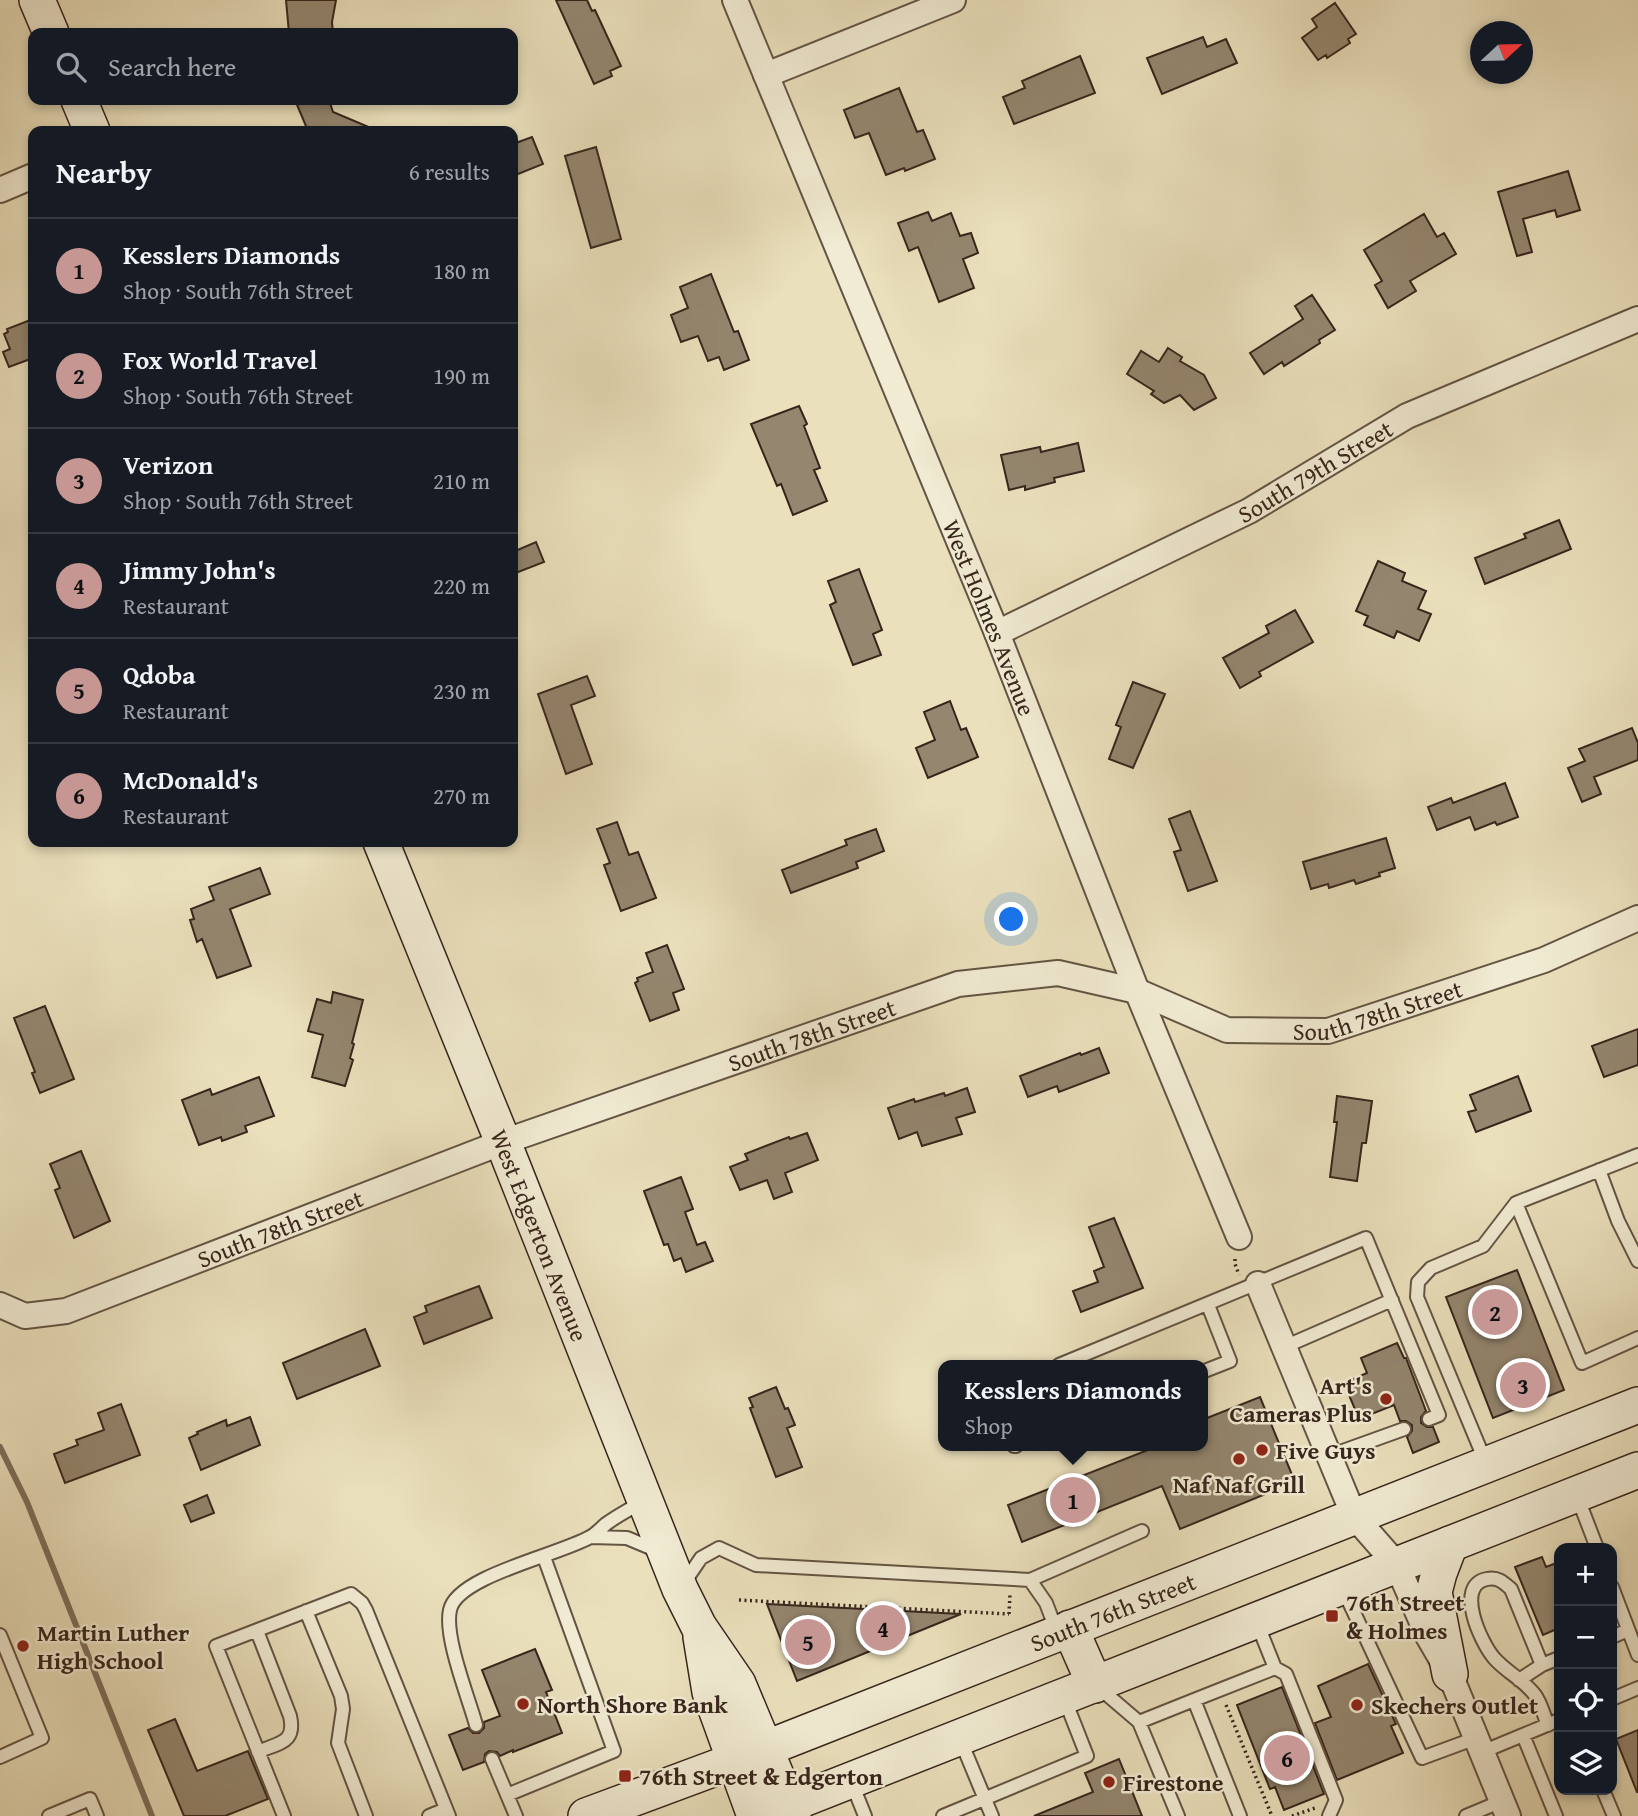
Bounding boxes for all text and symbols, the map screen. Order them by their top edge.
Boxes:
north arrow [1470,21,1533,84]
search box [28,28,518,105]
text: Search here [108,47,236,86]
icon: search [52,48,90,86]
text: Nearby [56,150,152,194]
text: 6 results [409,155,490,188]
text: Kesslers Diamonds [123,235,340,274]
text: 1 [73,254,85,287]
text: 180 m [433,254,490,287]
text: Shop · South 76th Street [123,274,353,307]
text: Fox World Travel [123,340,317,379]
text: 2 [73,359,85,392]
text: 190 m [433,359,490,392]
text: Shop · South 76th Street [123,379,353,412]
street label: South 79th Street [1232,411,1400,531]
text: Verizon [123,445,213,484]
text: 3 [73,464,85,497]
text: 210 m [433,464,490,497]
text: Shop · South 76th Street [123,484,353,517]
street label: West Holmes Avenue [934,514,1045,721]
text: Jimmy John's [123,550,276,589]
text: 4 [73,569,85,602]
text: 220 m [433,569,490,602]
text: Restaurant [123,589,229,622]
text: Qdoba [123,655,196,694]
text: 5 [73,674,85,707]
text: 230 m [433,674,490,707]
text: Restaurant [123,694,229,727]
text: McDonald's [123,760,258,799]
text: 6 [73,779,85,812]
text: 270 m [433,779,490,812]
text: Restaurant [123,799,229,832]
your location [994,902,1028,936]
street label: South 78th Street [1293,970,1467,1049]
street label: South 78th Street [723,989,901,1080]
street label: West Edgerton Avenue [482,1124,598,1346]
street label: South 78th Street [192,1180,369,1276]
pin: 2 [1472,1286,1518,1338]
pin: 3 [1500,1359,1546,1411]
popup [938,1360,1208,1451]
place label: Art's Cameras Plus [1230,1368,1372,1431]
text: Kesslers Diamonds [964,1370,1182,1409]
marker: Art's Cameras Plus [1378,1391,1394,1407]
text: Shop [964,1409,1013,1442]
place label: Five Guys [1276,1433,1376,1468]
marker: Five Guys [1254,1442,1270,1458]
marker: Naf Naf Grill [1231,1451,1247,1467]
place label: Naf Naf Grill [1173,1467,1306,1502]
pin: 1 [1050,1474,1096,1526]
map controls [1554,1543,1617,1795]
button: + [1554,1543,1617,1606]
street label: South 76th Street [1025,1563,1201,1660]
place label: 76th Street & Holmes [1346,1585,1464,1648]
pin: 4 [860,1602,906,1654]
button: − [1554,1606,1617,1669]
marker: 76th Street & Holmes [1324,1608,1340,1624]
place label: Martin Luther High School [37,1615,189,1678]
pin: 5 [785,1616,831,1668]
marker: Martin Luther High School [15,1638,31,1654]
button: locate [1554,1669,1617,1732]
place label: North Shore Bank [537,1687,728,1722]
place label: Skechers Outlet [1371,1688,1538,1723]
marker: North Shore Bank [515,1696,531,1712]
marker: Skechers Outlet [1349,1697,1365,1713]
pin: 6 [1264,1732,1310,1784]
button: layers [1554,1732,1617,1795]
place label: 76th Street & Edgerton [639,1759,883,1794]
place label: Firestone [1123,1765,1224,1800]
marker: 76th Street & Edgerton [617,1768,633,1784]
marker: Firestone [1101,1774,1117,1790]

